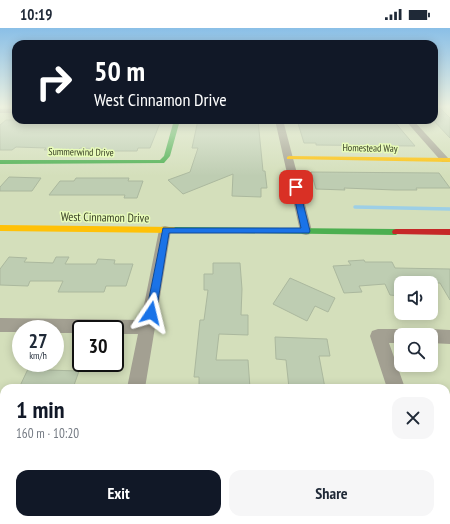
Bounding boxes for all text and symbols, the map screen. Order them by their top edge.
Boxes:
text: 10:19 [20,5,52,24]
text: 50 m [94,52,145,89]
icon: right [28,56,80,108]
text: West Cinnamon Drive [94,88,227,111]
street label: Homestead Way [342,141,398,155]
street label: Summerwind Drive [48,145,114,159]
pin [279,170,313,204]
icon: arrive [285,176,307,198]
street label: West Cinnamon Drive [61,209,149,225]
map controls [394,276,438,372]
button: sound [394,276,438,320]
position arrow [130,292,172,334]
speed limit sign: 30 [72,320,124,372]
text: 27 [28,328,48,354]
button: search [394,328,438,372]
text: km/h [29,349,47,362]
text: 1 min [16,394,64,425]
button: close [392,397,434,439]
text: 160 m · 10:20 [16,425,79,442]
button: Exit [16,470,221,516]
button: Share [229,470,434,516]

